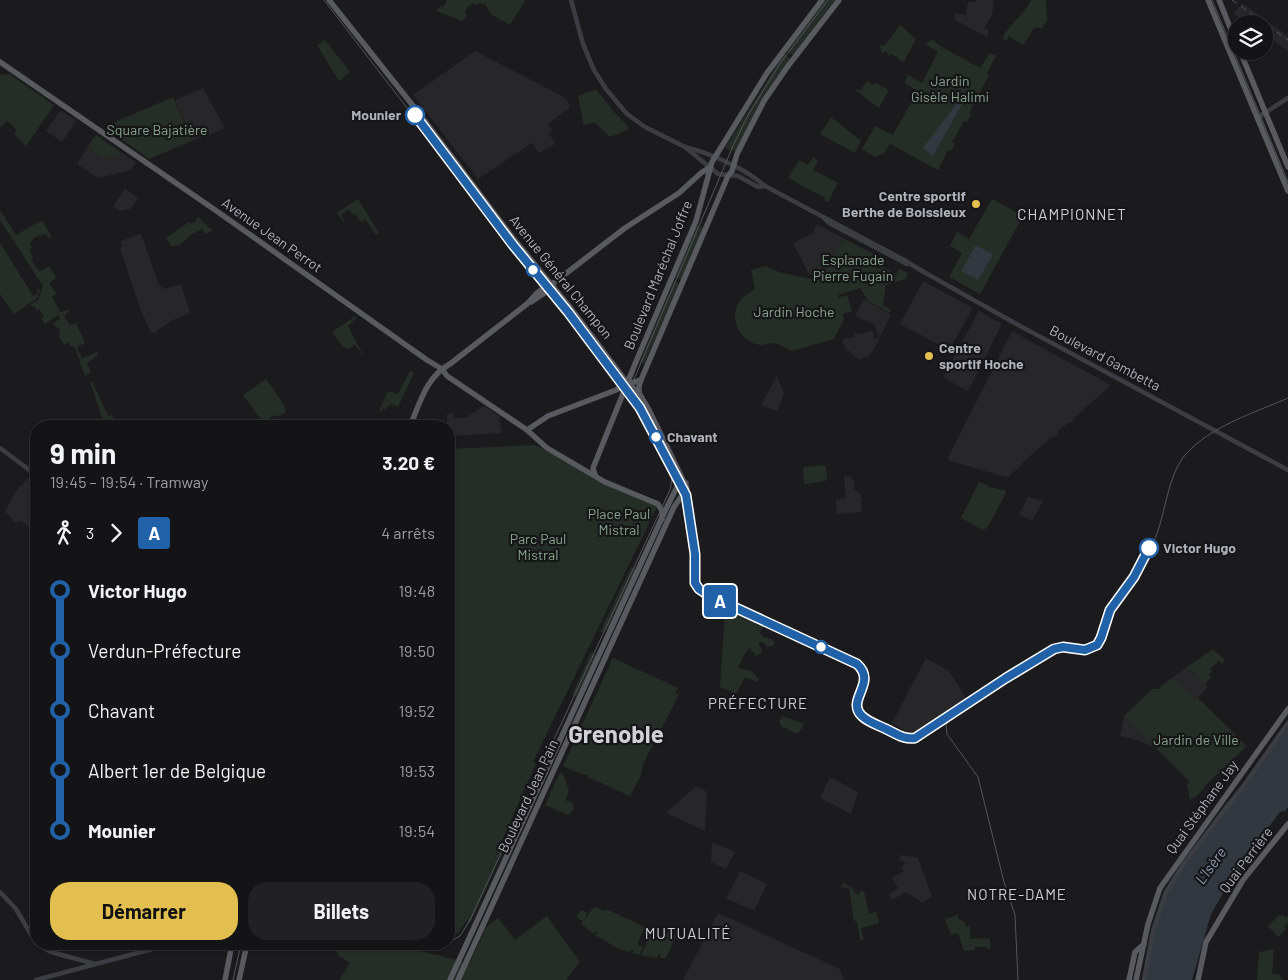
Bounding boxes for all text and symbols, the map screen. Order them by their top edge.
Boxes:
map controls [1228,15,1273,60]
button: layers [1228,15,1273,60]
park label: Jardin Gisèle Halimi [911,72,989,105]
marker: Mounier [405,105,425,125]
place label: Mounier [351,106,402,123]
park label: Square Bajatière [107,121,207,138]
place label: Centre sportif Berthe de Boissieux [842,187,966,220]
street label: Avenue Jean Perrot [219,194,326,276]
street label: Boulevard Maréchal Joffre [620,198,695,352]
marker: Centre sportif Berthe de Boissieux [970,198,982,210]
district label: CHAMPIONNET [1017,205,1127,223]
street label: Avenue Général Champon [506,211,616,342]
park label: Esplanade Pierre Fugain [813,251,893,284]
unlabelled marker [526,263,540,277]
park label: Jardin Hoche [754,303,834,320]
street label: Boulevard Gambetta [1047,321,1164,394]
place label: Centre sportif Hoche [939,339,1024,372]
marker: Centre sportif Hoche [923,350,935,362]
place label: Chavant [667,428,718,445]
marker: Chavant [649,430,663,444]
text: 9 min [50,436,116,470]
text: 3.20 € [382,451,435,474]
text: 19:45 – 19:54 · Tramway [50,472,208,491]
park label: Place Paul Mistral [588,505,650,538]
icon: walk [50,519,78,547]
icon: forward [102,519,130,547]
text: A [148,522,160,544]
text: 3 [86,523,94,542]
text: 4 arrêts [381,523,435,542]
park label: Parc Paul Mistral [510,530,566,563]
marker: Victor Hugo [1139,538,1159,558]
place label: Victor Hugo [1163,539,1236,556]
text: Victor Hugo [88,579,187,602]
text: 19:48 [398,581,435,600]
line badge: A [704,585,736,617]
text: A [714,590,726,612]
text: Verdun-Préfecture [88,639,241,662]
unlabelled marker [814,640,828,654]
text: 19:50 [398,641,435,660]
district label: PRÉFECTURE [708,694,808,712]
text: Chavant [88,699,155,722]
text: 19:52 [399,701,435,720]
district label: Grenoble [568,719,664,748]
park label: Jardin de Ville [1153,731,1239,748]
street label: Boulevard Jean Pain [494,736,561,855]
street label: Quai Stéphane Jay [1162,756,1242,857]
text: Albert 1er de Belgique [88,759,266,782]
text: 19:53 [399,761,435,780]
text: Mounier [88,819,155,842]
text: 19:54 [399,821,435,840]
street label: Quai Perrière [1215,823,1276,896]
water label: L'Isère [1191,843,1230,887]
button: Démarrer [50,882,238,940]
button: Billets [248,882,435,940]
district label: NOTRE-DAME [967,885,1067,903]
district label: MUTUALITÉ [645,924,731,942]

